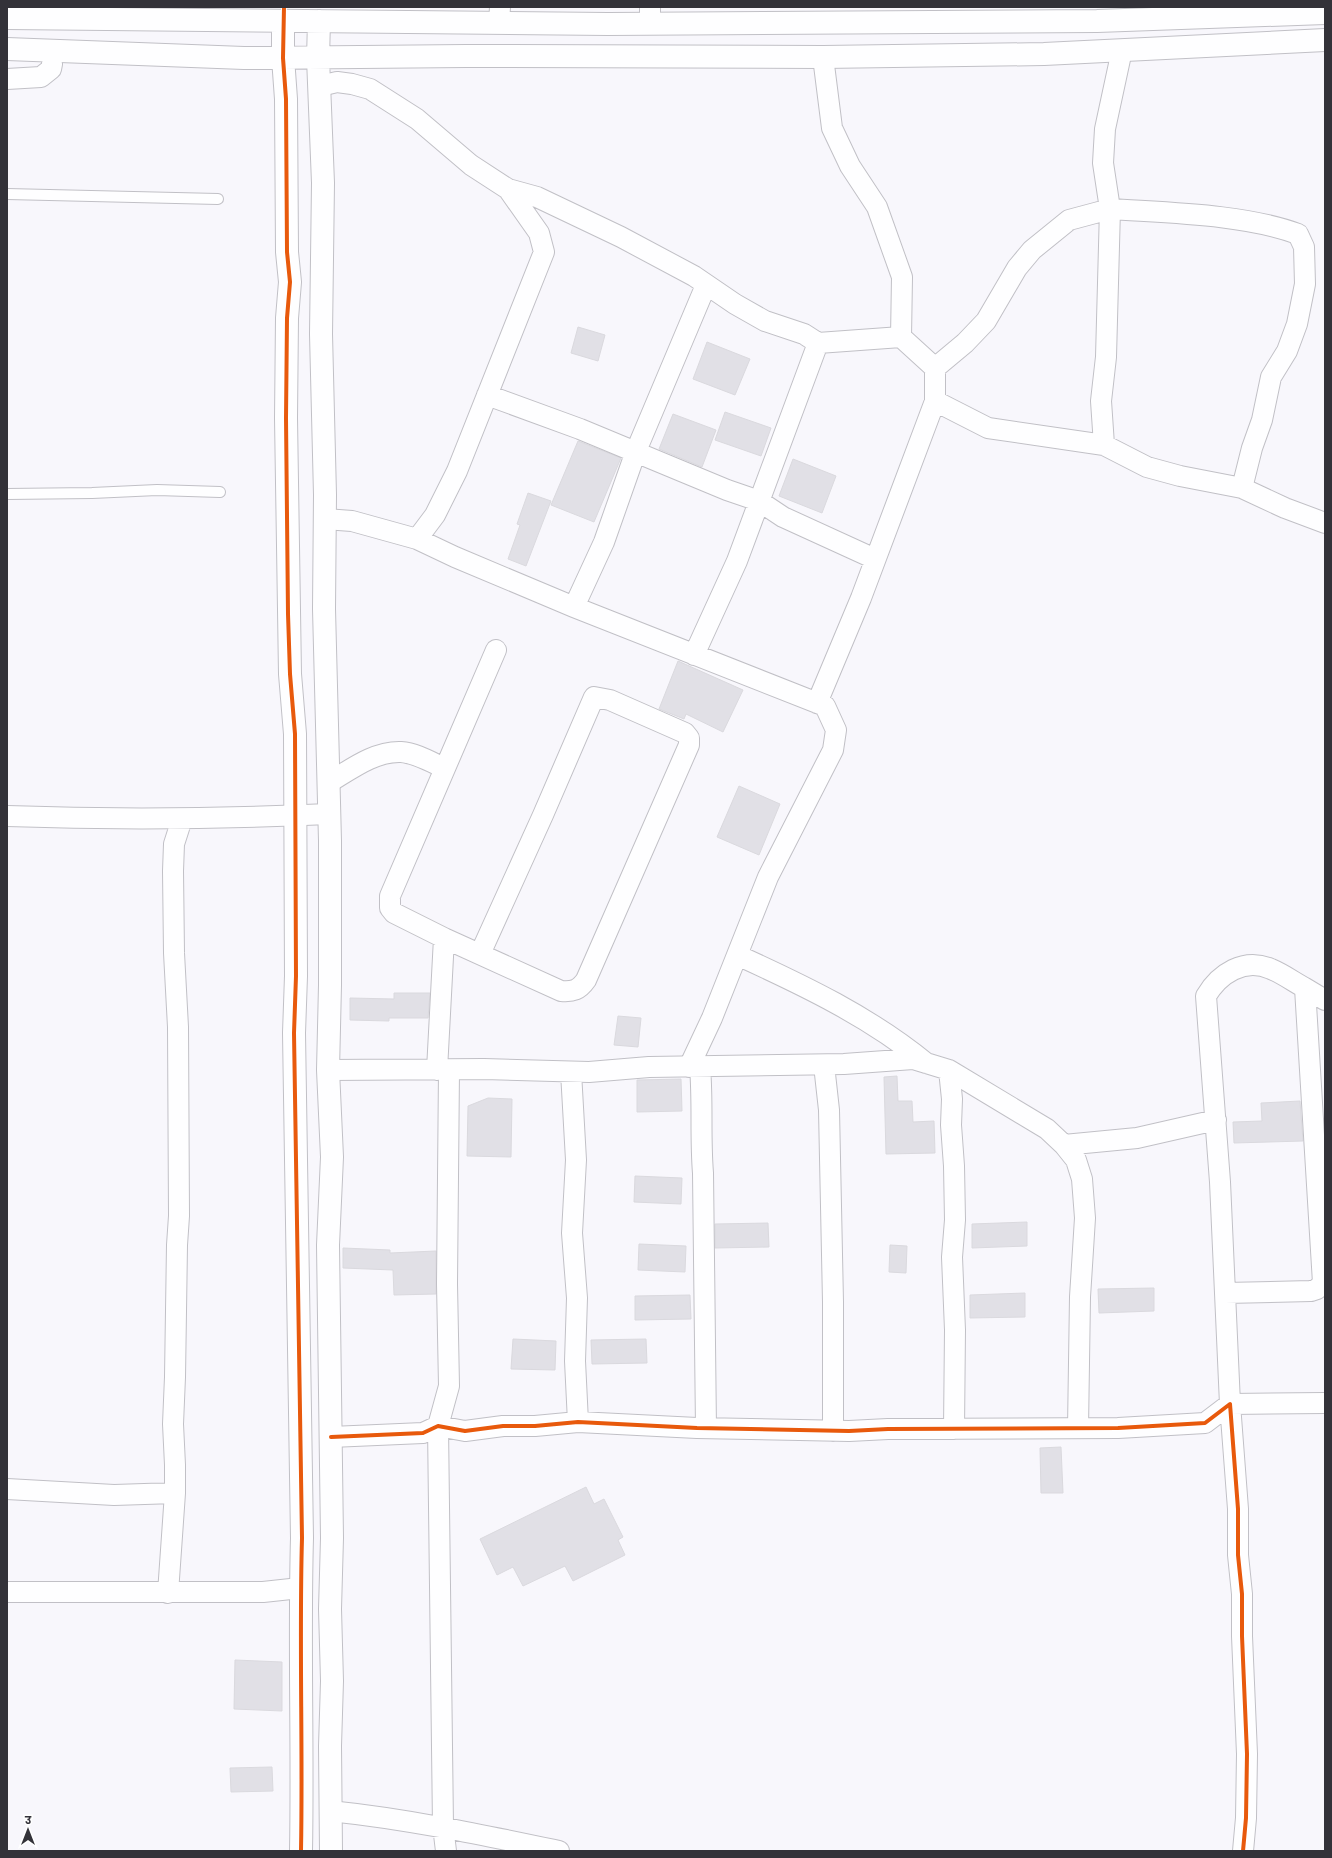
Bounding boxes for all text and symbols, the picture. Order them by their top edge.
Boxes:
north arrow [8,1810,48,1850]
text: उ [24,1812,32,1828]

